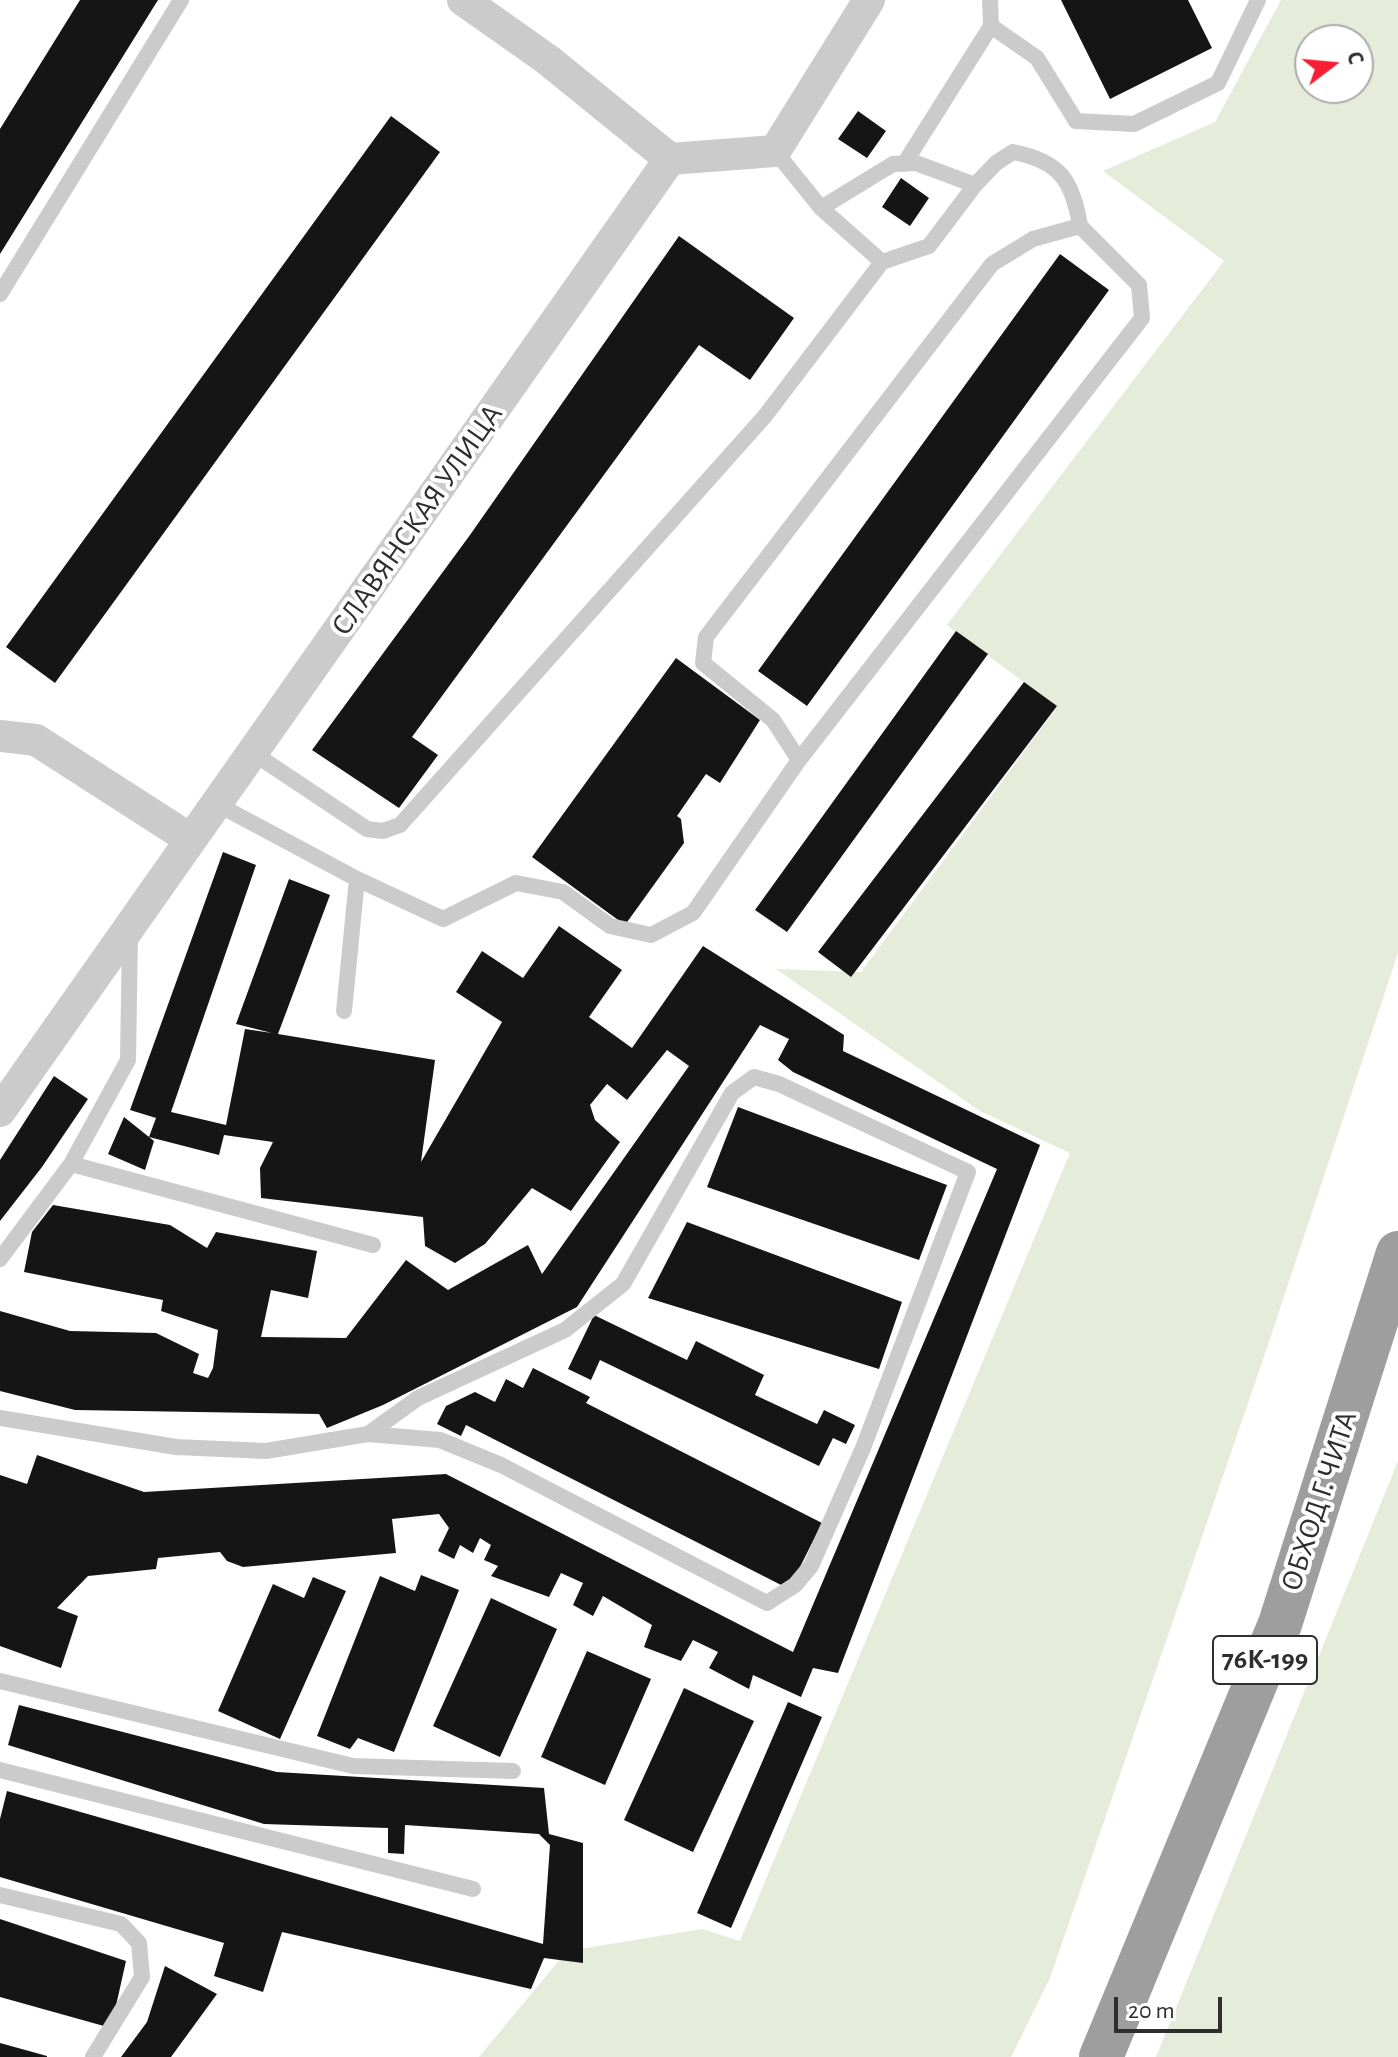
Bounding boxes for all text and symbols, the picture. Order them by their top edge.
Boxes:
north arrow [1294,24,1374,104]
text: С [1343,49,1367,67]
street label: СЛАВЯНСКАЯ УЛИЦА [324,397,510,643]
street label: ОБХОД Г. ЧИТА [1273,1406,1365,1596]
road number: 76К-199 [1213,1636,1317,1684]
scale bar [1118,1981,1226,2031]
text: 20 m [1128,1999,1175,2023]

